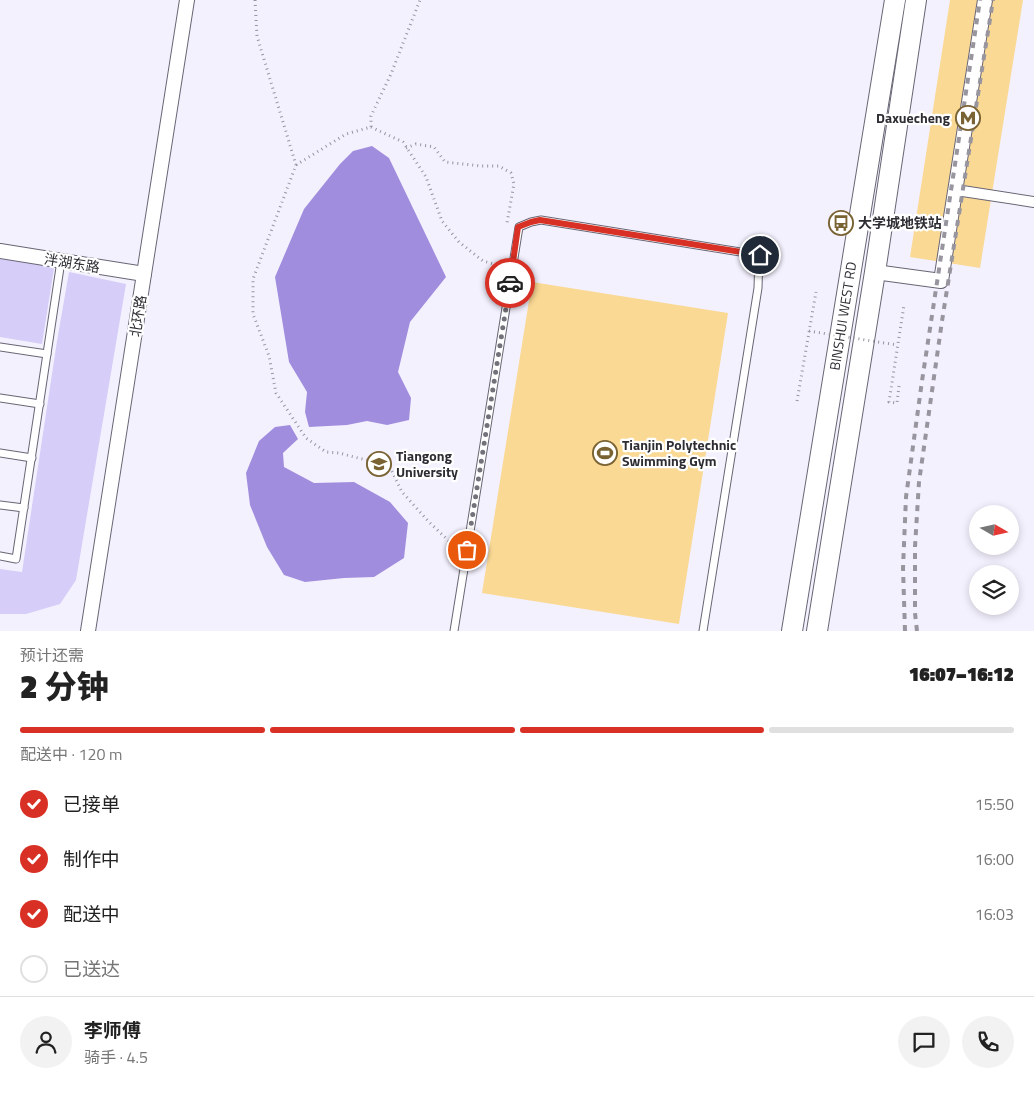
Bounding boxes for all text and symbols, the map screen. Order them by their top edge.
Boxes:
metro station icon: Daxuecheng [955,105,981,131]
place label: Daxuecheng [876,107,951,128]
bus stop icon: 大学城地铁站 [828,210,854,236]
place label: 大学城地铁站 [858,212,942,233]
pin [739,234,781,276]
icon: home [746,241,774,269]
street label: 泮湖东路 [43,248,101,277]
courier [485,258,535,308]
street label: BINSHUI WEST RD [824,260,861,372]
icon: car [496,269,524,297]
street label: 北环路 [124,294,151,338]
place label: Tianjin Polytechnic Swimming Gym [622,434,736,471]
sports icon: Tianjin Polytechnic Swimming Gym [592,440,618,466]
place label: Tiangong University [396,445,458,482]
school or university icon: Tiangong University [366,451,392,477]
north arrow [969,505,1019,555]
map controls [969,505,1019,615]
pin [446,529,488,571]
icon: bag [453,536,481,564]
button: layers [969,565,1019,615]
text: 预计还需 [20,643,84,667]
text: 16:07–16:12 [909,659,1014,688]
text: 2 分钟 [20,662,108,710]
text: 配送中 · 120 m [20,742,122,766]
text: 已接单 [63,789,120,818]
icon: check [20,790,48,818]
text: 15:50 [975,792,1014,816]
text: 制作中 [63,844,120,873]
icon: check [20,845,48,873]
text: 16:00 [975,847,1014,871]
text: 配送中 [63,899,120,928]
icon: check [20,900,48,928]
text: 16:03 [975,902,1014,926]
text: 已送达 [63,954,120,983]
text: 李师傅 [84,1015,141,1044]
button: person [20,1016,72,1068]
button: chat [898,1016,950,1068]
button: phone [962,1016,1014,1068]
text: 骑手 · 4.5 [84,1045,148,1069]

